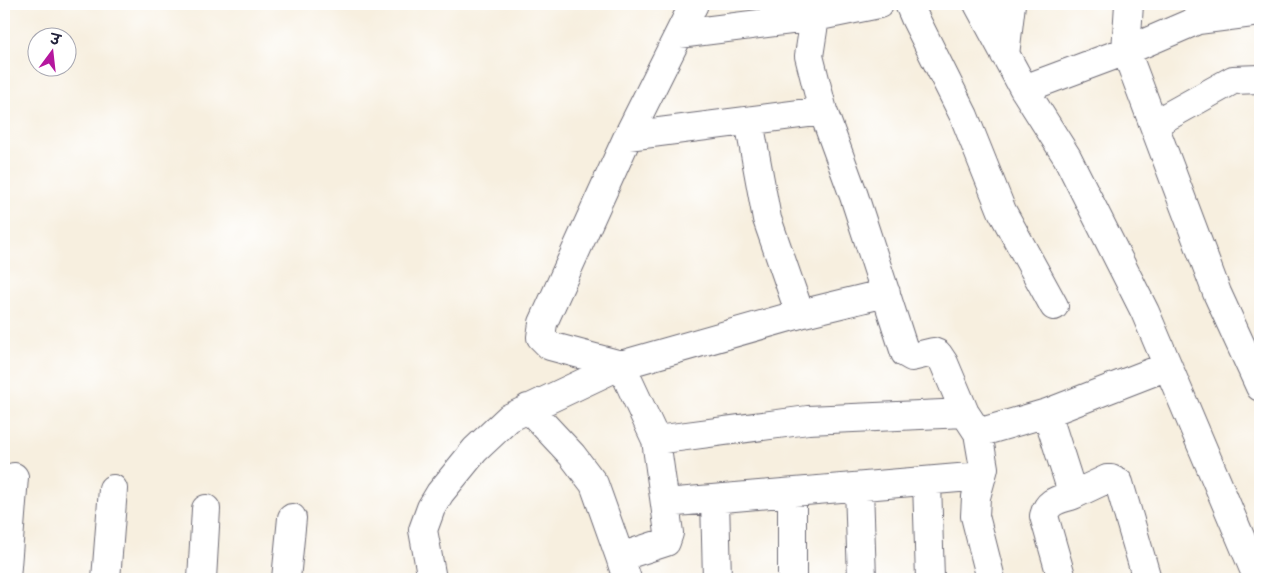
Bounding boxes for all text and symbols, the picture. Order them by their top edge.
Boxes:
north arrow [28,28,78,78]
text: उ [46,30,64,51]

